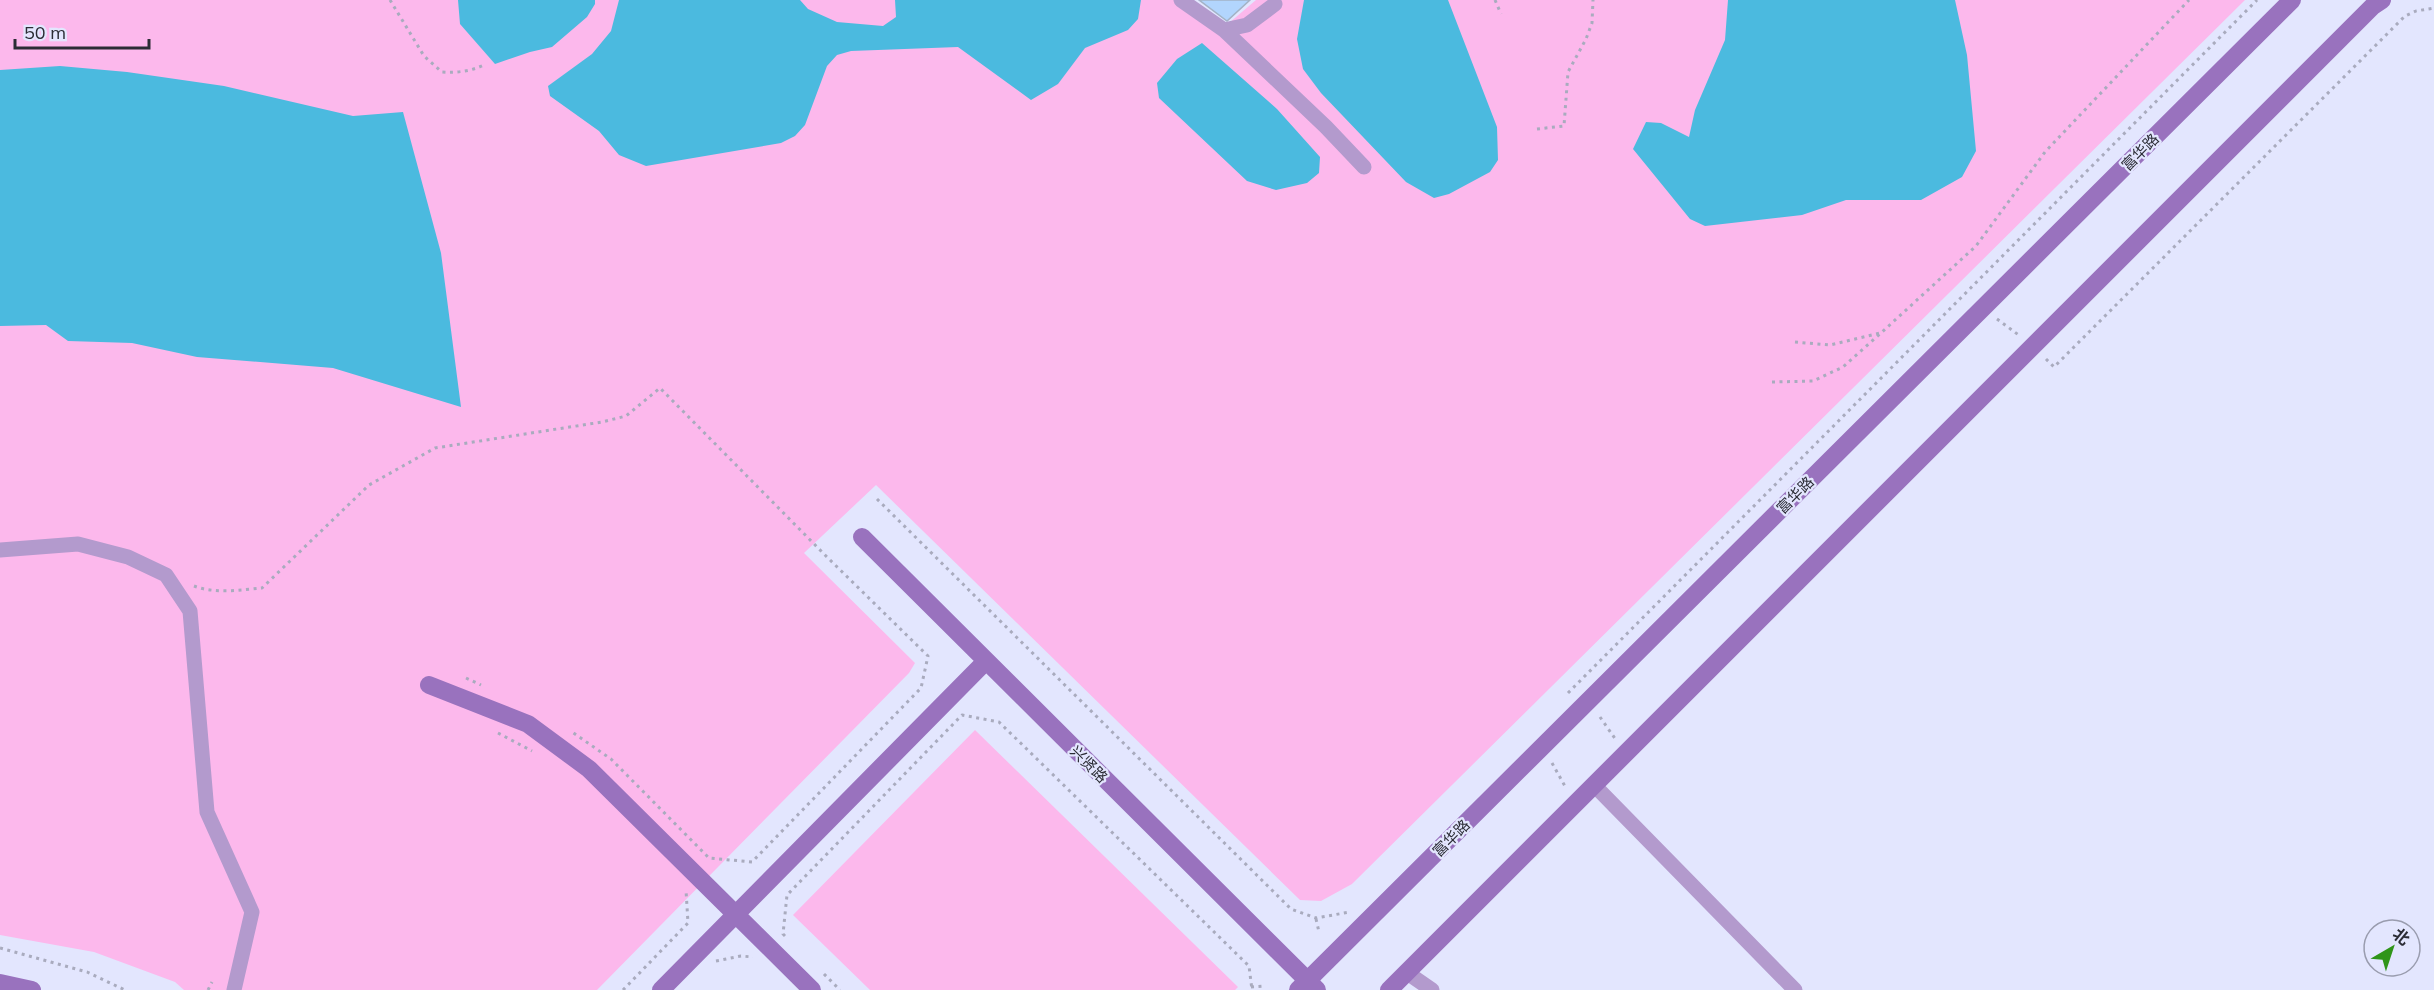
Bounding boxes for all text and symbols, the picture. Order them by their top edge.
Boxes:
scale bar [15,12,148,50]
text: 50 m [24,21,66,44]
street label: 富华路 [2117,129,2163,175]
street label: 富华路 [1772,472,1818,518]
street label: 兴贤路 [1066,741,1112,787]
street label: 富华路 [1428,815,1474,861]
north arrow [2362,918,2422,978]
text: 北 [2389,924,2414,949]

